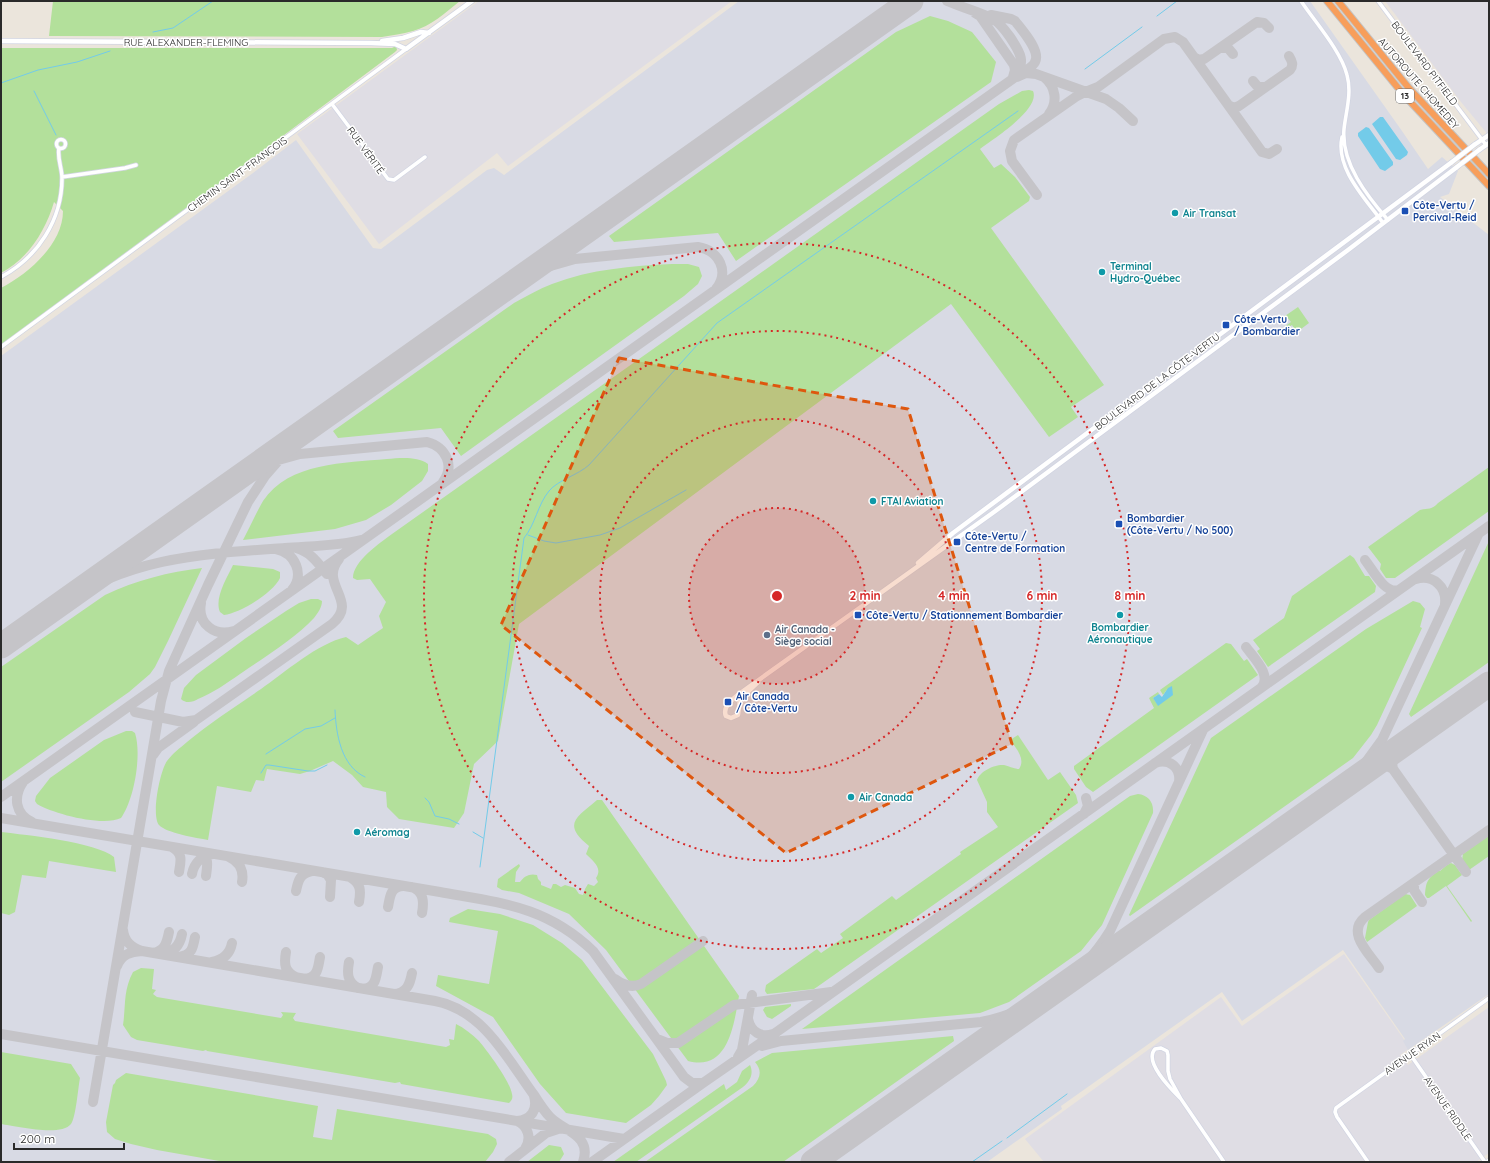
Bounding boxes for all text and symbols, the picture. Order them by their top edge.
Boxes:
street label: BOULEVARD PITFIELD [1389,18,1461,108]
street label: AUTOROUTE CHOMEDEY [1375,35,1462,132]
street label: RUE ALEXANDER-FLEMING [124,36,248,49]
road number: 13 [1396,89,1414,103]
street label: RUE VÉRITÉ [344,124,387,177]
street label: CHEMIN SAINT-FRANÇOIS [185,134,290,215]
place label: Côte-Vertu / Percival-Reid [1413,199,1476,224]
marker: Côte-Vertu / Percival-Reid [1400,206,1410,216]
place label: Air Transat [1183,207,1236,220]
marker: Air Transat [1170,208,1180,218]
place label: Terminal Hydro-Québec [1110,260,1180,285]
marker: Terminal Hydro-Québec [1097,267,1107,277]
place label: Côte-Vertu / Bombardier [1234,313,1301,338]
marker: Côte-Vertu / Bombardier [1221,320,1231,330]
street label: BOULEVARD DE LA CÔTE-VERTU [1092,330,1223,433]
place label: FTAI Aviation [881,495,944,508]
marker: FTAI Aviation [868,496,878,506]
place label: Bombardier (Côte-Vertu / No 500) [1127,512,1233,537]
marker: Bombardier (Côte-Vertu / No 500) [1114,519,1124,529]
place label: Côte-Vertu / Centre de Formation [965,530,1065,555]
marker: Côte-Vertu / Centre de Formation [952,537,962,547]
text: 2 min [849,588,881,603]
text: 4 min [938,588,970,603]
text: 6 min [1026,588,1058,603]
text: 8 min [1115,588,1145,603]
centre of rings [770,589,784,603]
place label: Côte-Vertu / Stationnement Bombardier [866,609,1063,622]
marker: Côte-Vertu / Stationnement Bombardier [853,610,863,620]
marker: Bombardier Aéronautique [1115,610,1125,620]
place label: Bombardier Aéronautique [1087,621,1153,646]
place label: Air Canada - Siège social [775,623,835,648]
marker: Air Canada - Siège social [762,630,772,640]
place label: Air Canada / Côte-Vertu [736,690,798,715]
marker: Air Canada / Côte-Vertu [723,697,733,707]
place label: Air Canada [859,791,912,804]
marker: Air Canada [846,792,856,802]
place label: Aéromag [365,826,410,839]
marker: Aéromag [352,827,362,837]
street label: AVENUE RYAN [1381,1029,1443,1078]
street label: AVENUE RIDDLE [1421,1074,1475,1143]
scale bar [14,1125,124,1151]
text: 200 m [20,1131,55,1146]

